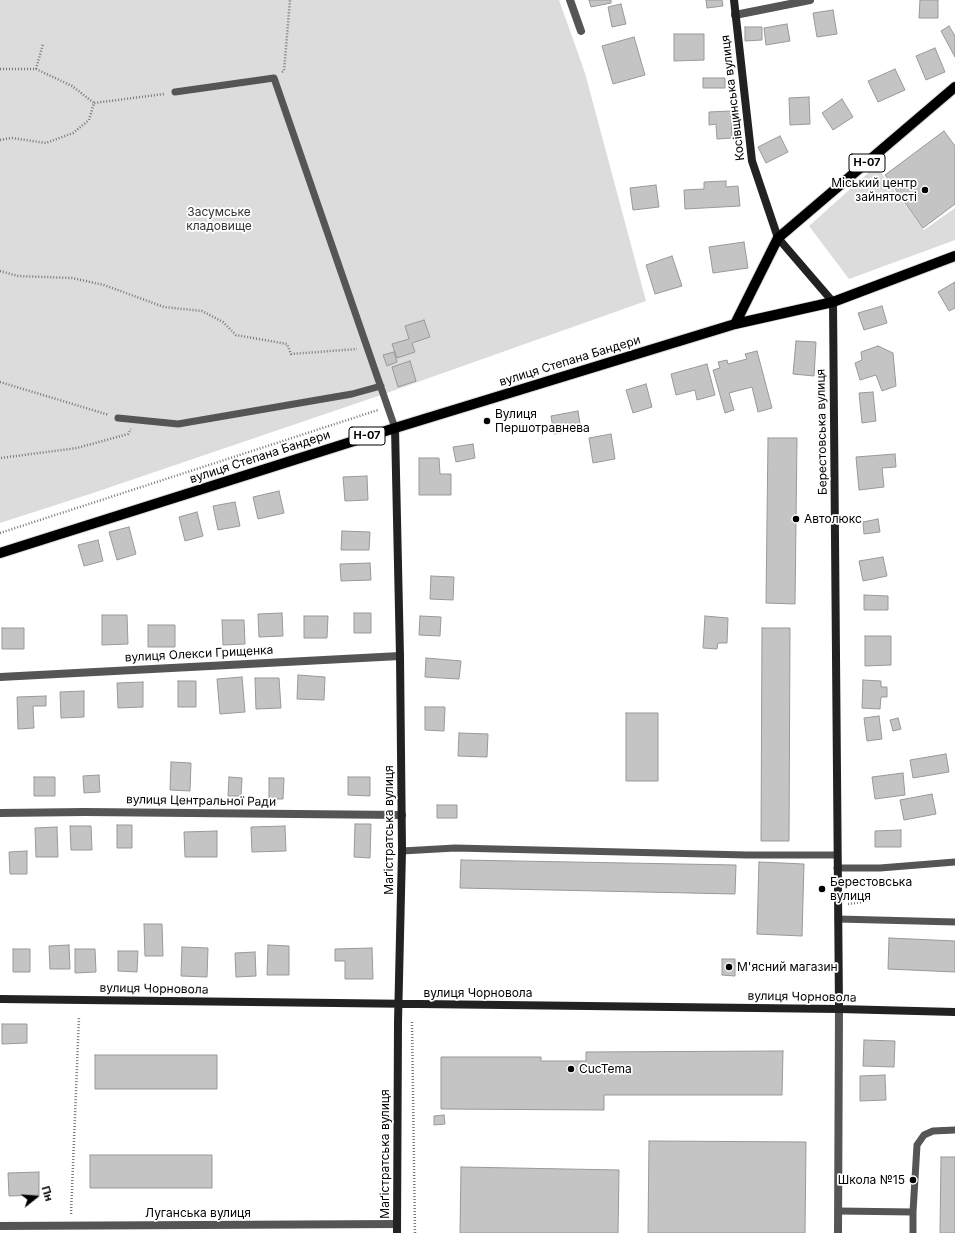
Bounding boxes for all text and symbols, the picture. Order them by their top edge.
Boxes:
street label: Косівщинська вулиця [718,34,748,162]
road number: Н-07 [849,154,885,172]
place label: Міський центр зайнятості [831,176,917,204]
marker: Міський центр зайнятості [920,185,930,195]
park label: Засумське кладовище [186,205,252,233]
street label: вулиця Степана Бандери [498,333,642,389]
street label: Берестовська вулиця [814,369,830,495]
place label: Вулиця Першотравнева [495,407,590,435]
marker: Вулиця Першотравнева [482,416,492,426]
street label: вулиця Степана Бандери [188,427,332,487]
road number: Н-07 [349,427,385,445]
place label: Автолюкс [804,512,862,526]
marker: Автолюкс [791,514,801,524]
street label: вулиця Олекси Грищенка [124,643,274,665]
street label: Маґістратська вулиця [382,765,396,895]
street label: вулиця Центральної Ради [126,792,276,810]
place label: Берестовська вулиця [830,875,912,903]
marker: Берестовська вулиця [817,884,827,894]
place label: М'ясний магазин [737,960,838,974]
marker: М'ясний магазин [724,962,734,972]
street label: вулиця Чорновола [99,981,209,997]
street label: вулиця Чорновола [423,986,533,1000]
street label: вулиця Чорновола [747,989,857,1005]
place label: CucTema [579,1062,632,1076]
marker: CucTema [566,1064,576,1074]
street label: Маґістратська вулиця [378,1089,392,1219]
place label: Школа №15 [838,1173,905,1187]
marker: Школа №15 [908,1175,918,1185]
north arrow [16,1177,56,1217]
text: Пн [39,1184,56,1203]
street label: Луганська вулиця [145,1206,251,1220]

